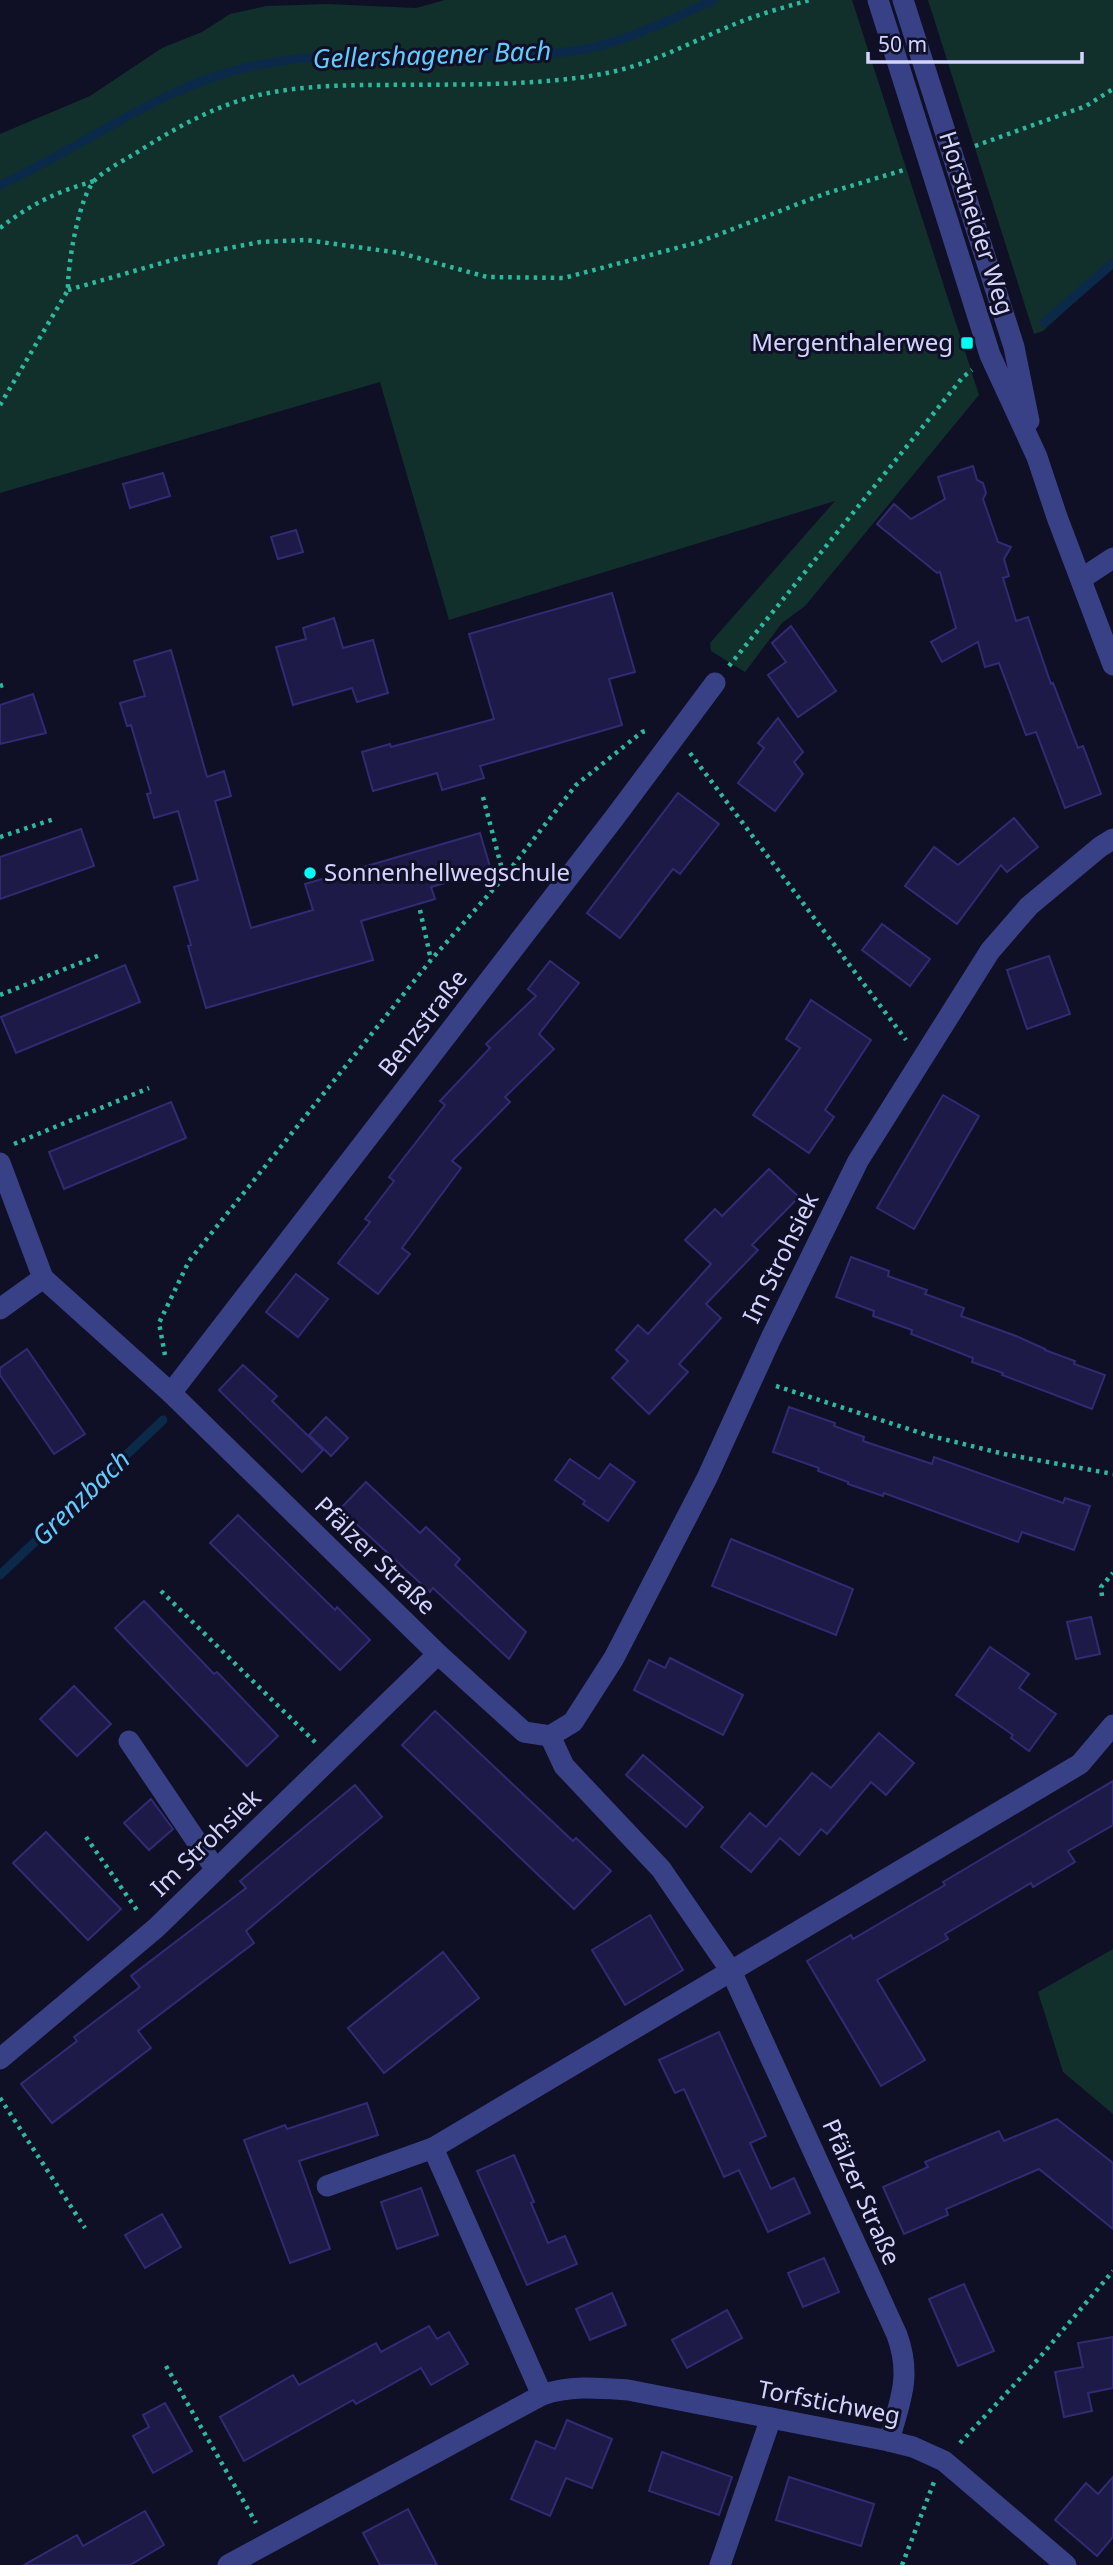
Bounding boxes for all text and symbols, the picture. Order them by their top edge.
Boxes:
scale bar [868,21,1082,65]
text: 50 m [878,30,927,58]
water label: Gellershagener Bach [312,32,552,76]
street label: Horstheider Weg [932,126,1023,319]
place label: Mergenthalerweg [751,325,953,358]
marker: Mergenthalerweg [959,335,975,351]
place label: Sonnenhellwegschule [324,855,570,888]
marker: Sonnenhellwegschule [302,865,318,881]
street label: Benzstraße [370,962,474,1082]
street label: Im Strohsiek [734,1186,826,1328]
water label: Grenzbach [23,1441,137,1553]
street label: Pfälzer Straße [308,1489,444,1621]
street label: Im Strohsiek [143,1781,267,1903]
street label: Pfälzer Straße [815,2113,909,2270]
street label: Torfstichweg [755,2372,903,2431]

